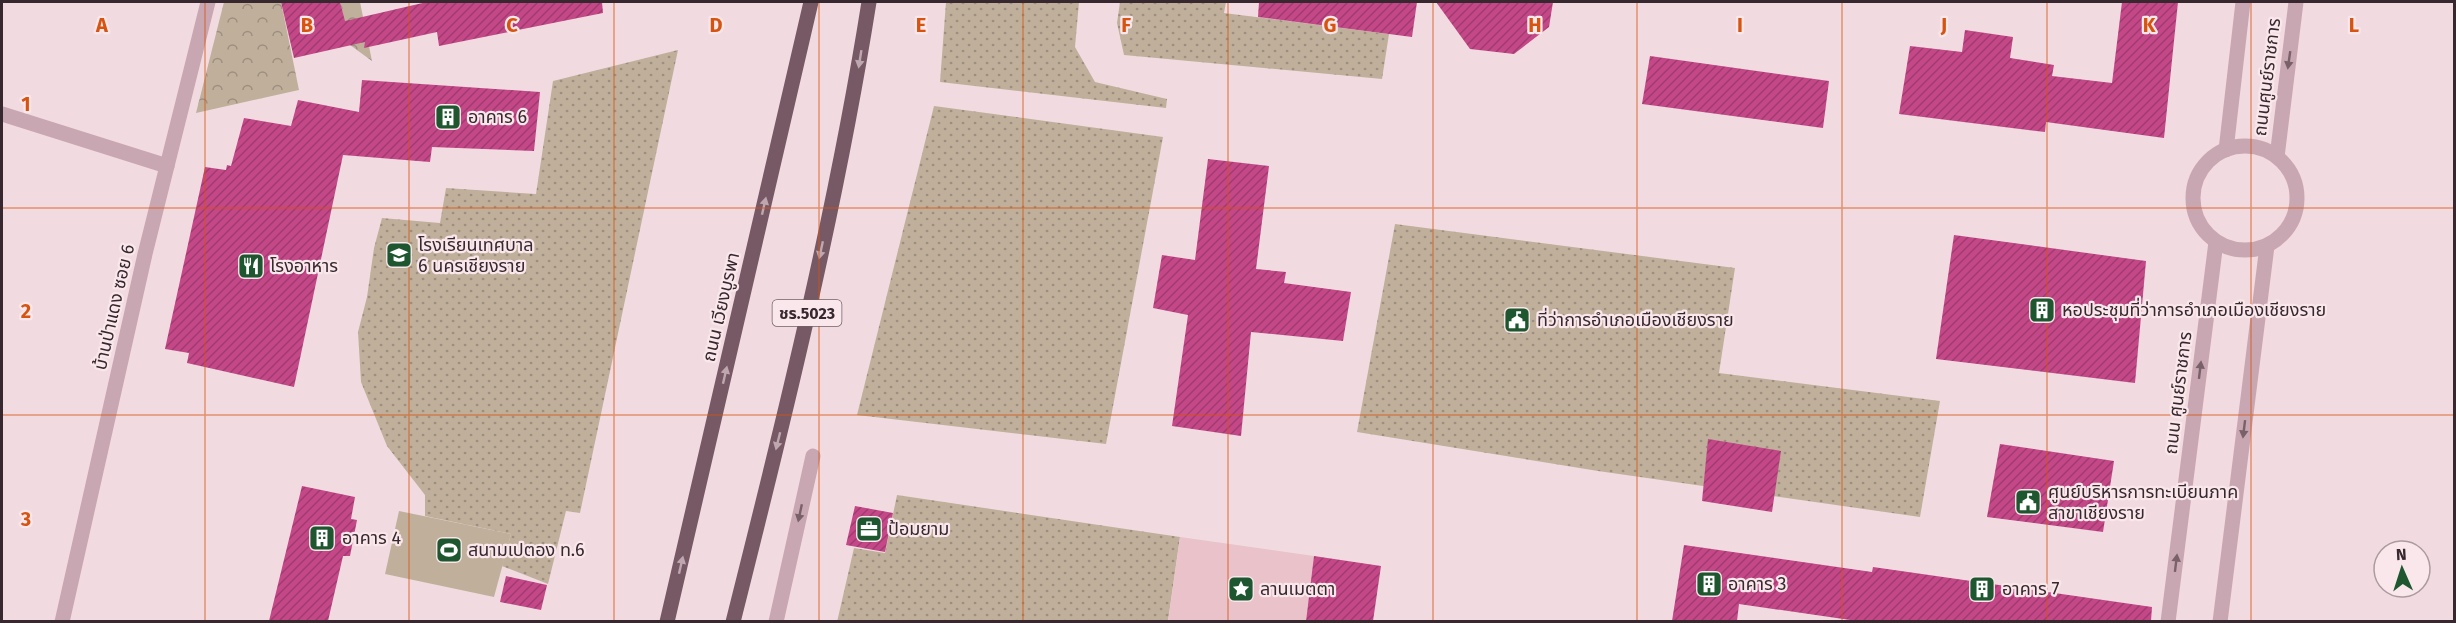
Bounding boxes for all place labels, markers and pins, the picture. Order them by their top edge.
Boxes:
building icon: อาคาร 6 [433,102,463,132]
place label: อาคาร 6 [468,106,527,128]
place label: โรงเรียนเทศบาล 6 นครเชียงราย [418,234,534,277]
school or university icon: โรงเรียนเทศบาล 6 นครเชียงราย [384,240,414,270]
restaurant icon: โรงอาหาร [236,251,266,281]
place label: โรงอาหาร [270,255,338,277]
building icon: หอประชุมที่ว่าการอำเภอเมืองเชียงราย [2027,295,2057,325]
place label: หอประชุมที่ว่าการอำเภอเมืองเชียงราย [2062,297,2326,321]
public building icon: ที่ว่าการอำเภอเมืองเชียงราย [1502,305,1532,335]
place label: ที่ว่าการอำเภอเมืองเชียงราย [1537,307,1734,331]
place label: ศูนย์บริหารการทะเบียนภาค สาขาเชียงราย [2048,481,2238,524]
public building icon: ศูนย์บริหารการทะเบียนภาค สาขาเชียงราย [2013,487,2043,517]
office icon: ป้อมยาม [854,514,884,544]
place label: ป้อมยาม [888,518,949,540]
building icon: อาคาร 4 [307,523,337,553]
place label: อาคาร 4 [342,527,402,549]
sports icon: สนามเปตอง ท.6 [434,535,464,565]
place label: สนามเปตอง ท.6 [468,539,585,561]
building icon: อาคาร 3 [1694,569,1724,599]
place label: อาคาร 3 [1728,573,1787,595]
place icon: ลานเมตตา [1226,574,1256,604]
building icon: อาคาร 7 [1967,574,1997,604]
place label: ลานเมตตา [1260,578,1335,600]
place label: อาคาร 7 [2002,578,2060,600]

